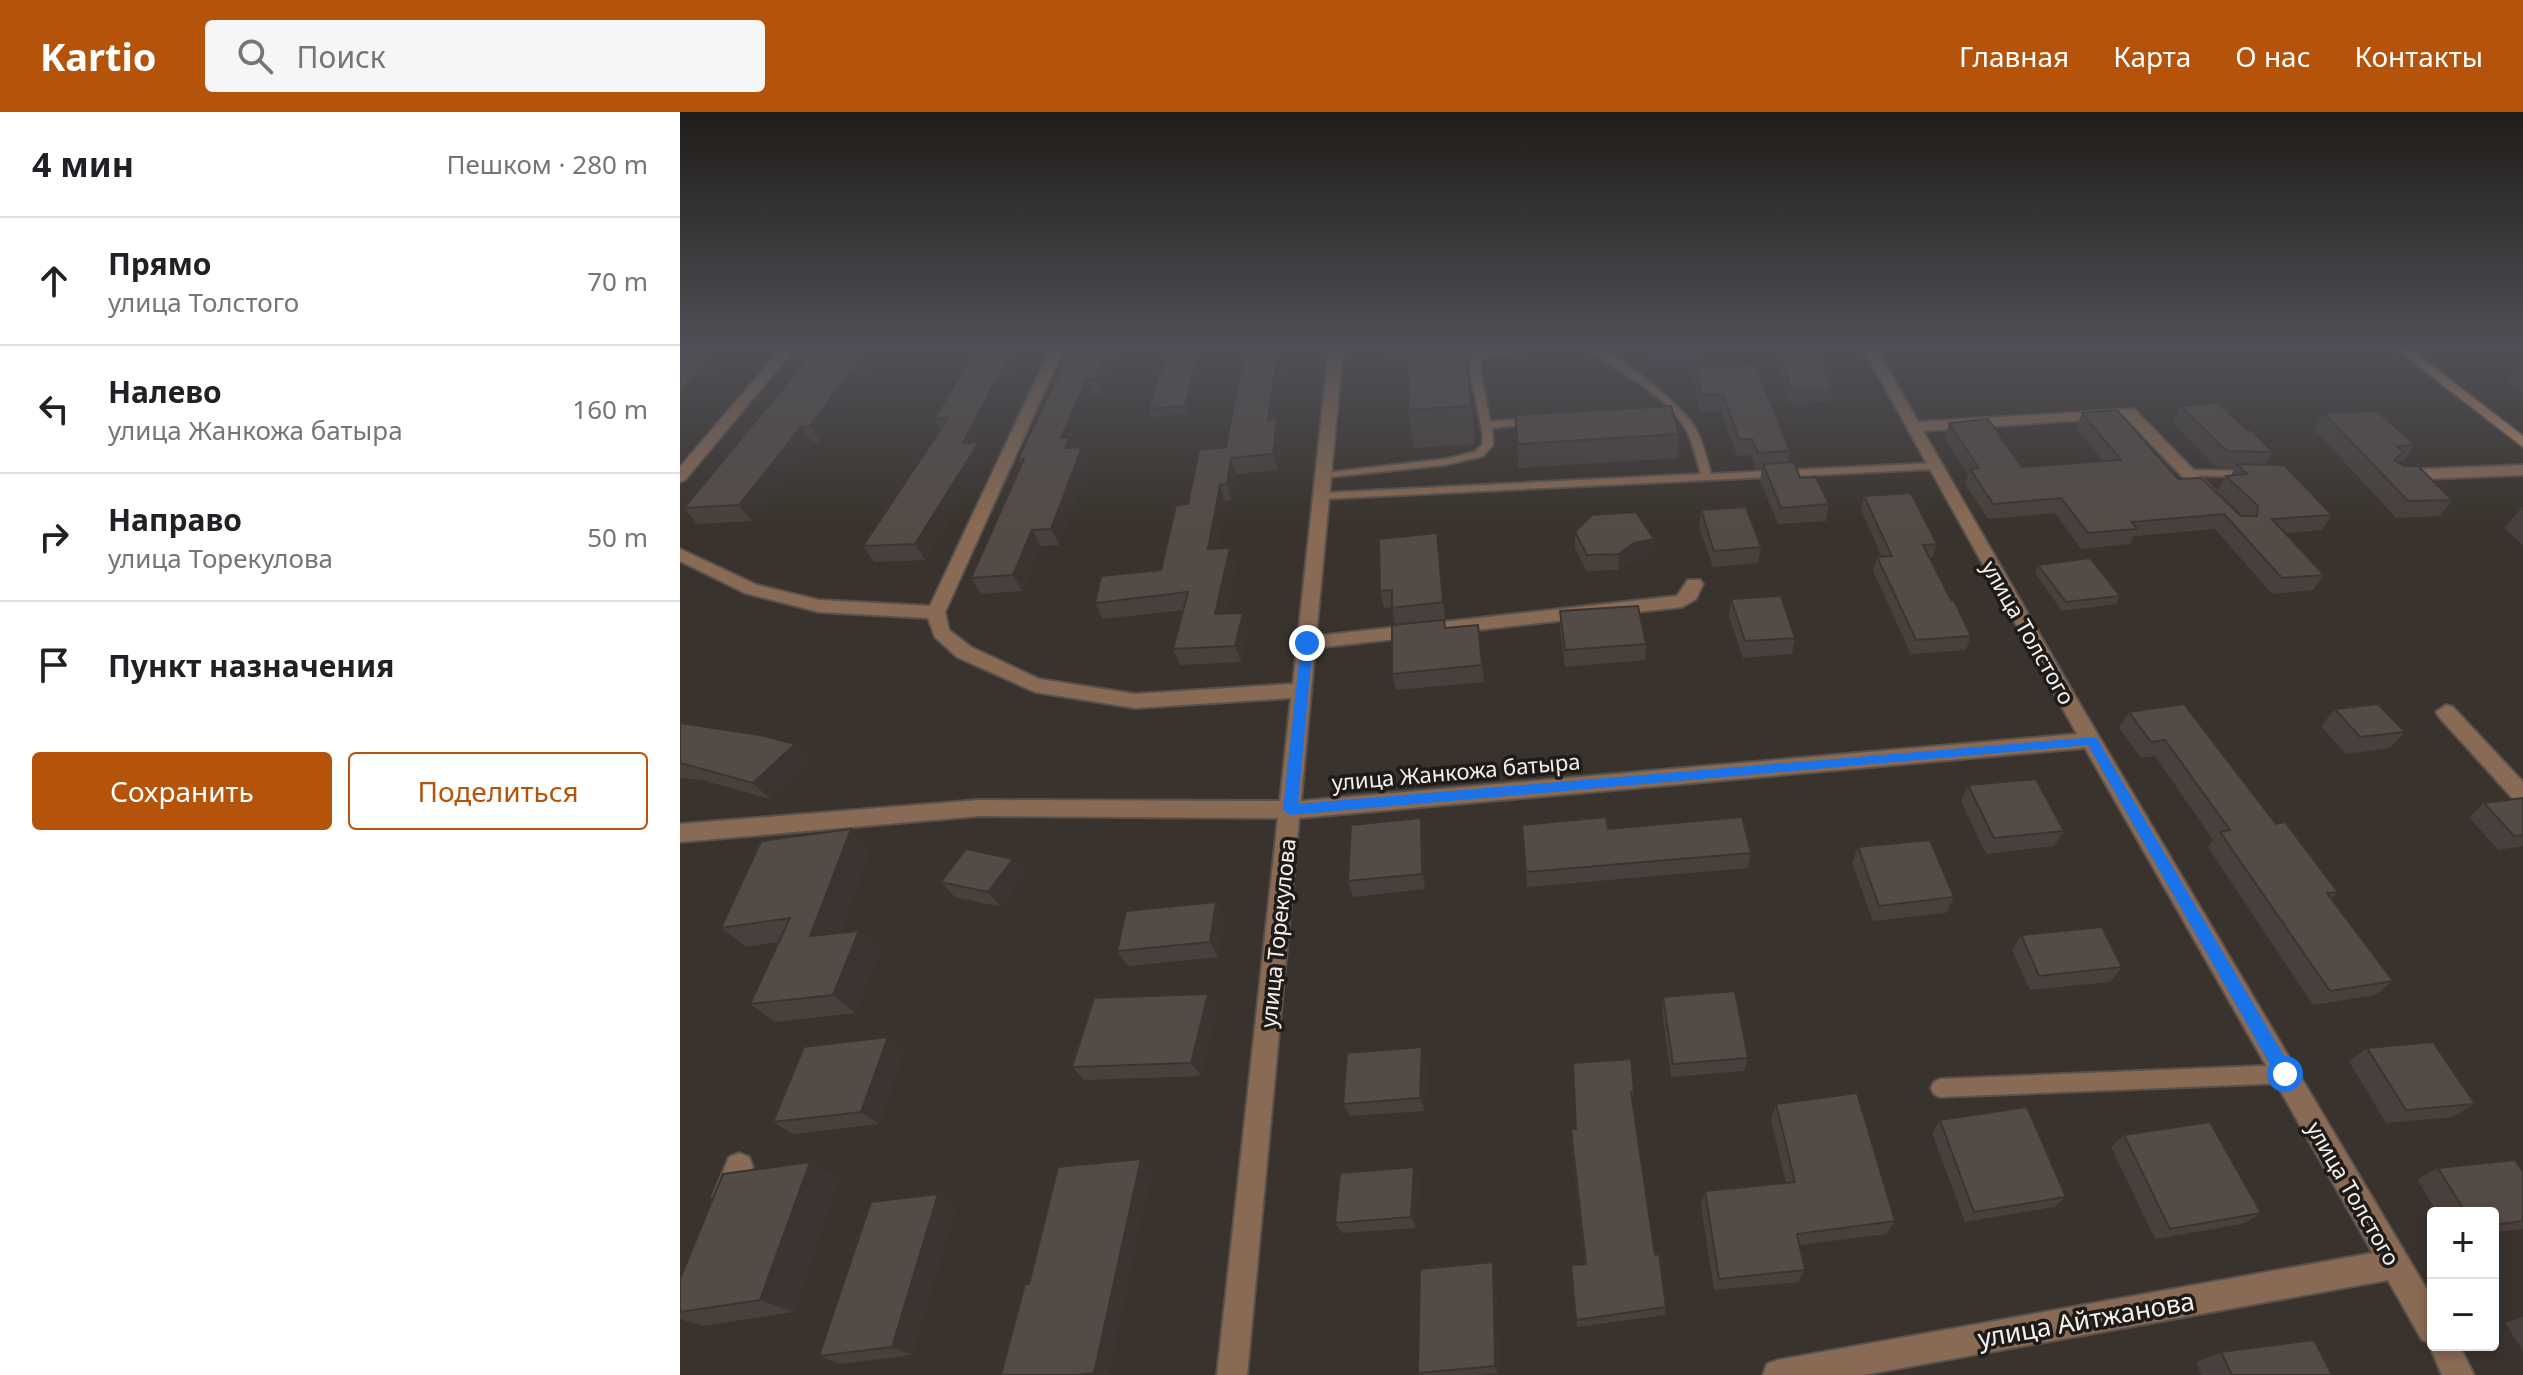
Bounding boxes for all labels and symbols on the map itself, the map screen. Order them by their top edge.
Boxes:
street label: улица Толстого [1976,554,2082,710]
route end [1289,625,1325,661]
street label: улица Жанкожа батыра [1331,745,1581,797]
street label: улица Торекулова [1252,837,1302,1029]
route start [2267,1056,2303,1092]
street label: улица Толстого [2301,1115,2407,1271]
street label: улица Айтжанова [1975,1282,2197,1356]

